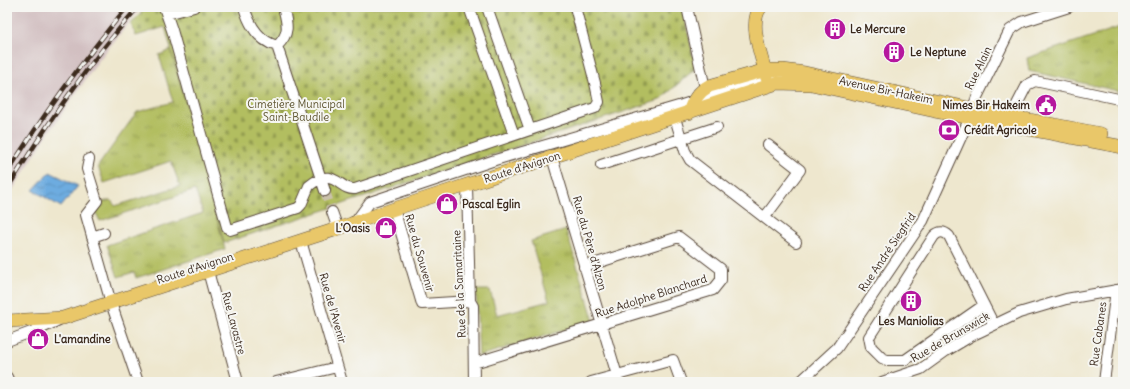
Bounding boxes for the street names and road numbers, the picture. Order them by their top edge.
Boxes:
street label: Rue Alain [962,44,994,92]
street label: Avenue Bir-Hakeim [838,73,934,107]
street label: Route d'Avignon [482,148,562,186]
street label: Rue du Père d'Alzon [570,194,610,292]
street label: Rue André Siegfrid [855,209,919,294]
street label: Rue du Souvenir [402,212,438,294]
street label: Rue de la Samaritaine [449,230,469,338]
street label: Route d'Avignon [155,249,235,287]
street label: Rue de l'Avenir [316,271,350,345]
street label: Rue Adolphe Blanchard [593,271,709,321]
street label: Rue Lavastre [219,290,249,356]
street label: Rue Cabanes [1087,301,1109,367]
street label: Rue de Brunswick [908,309,992,365]

